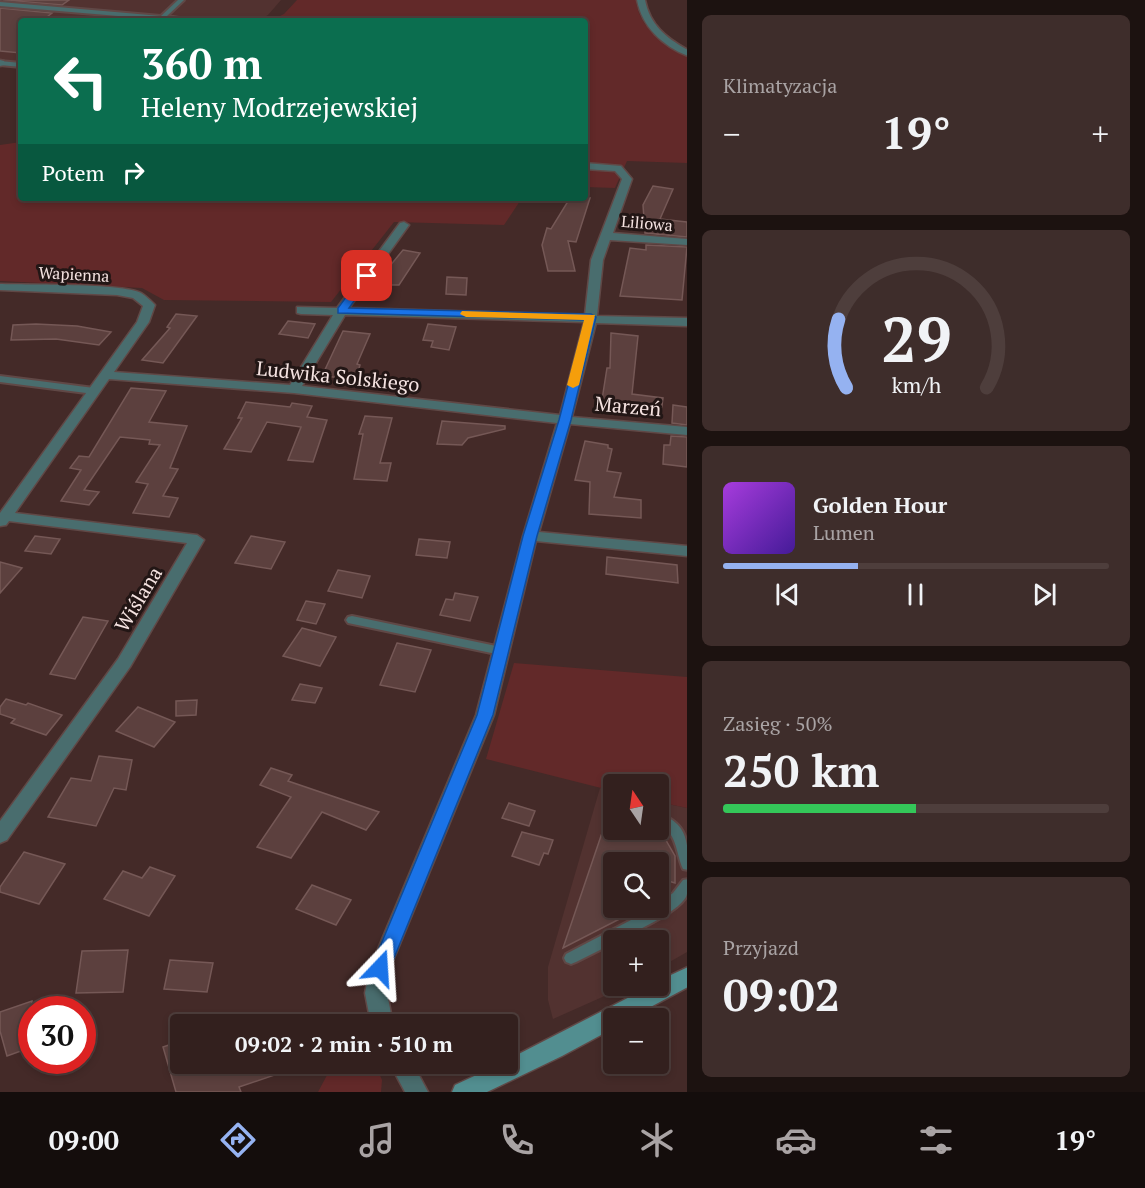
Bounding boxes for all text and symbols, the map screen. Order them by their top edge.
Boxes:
text: 360 m [141,35,262,91]
icon: left [42,42,120,120]
text: Klimatyzacja [723,72,837,99]
text: Heleny Modrzejewskiej [141,89,418,125]
text: 19° [881,102,951,162]
text: − [723,112,741,155]
text: + [1091,112,1109,155]
icon: right [117,156,150,189]
text: Potem [42,158,105,187]
street label: Liliowa [620,210,674,236]
pin [341,250,392,301]
icon: arrive [350,259,383,292]
street label: Wapienna [38,261,110,287]
text: 29 [881,297,951,380]
street label: Ludwika Solskiego [255,354,421,398]
text: km/h [891,371,941,399]
street label: Marzeń [594,390,662,422]
text: Golden Hour [813,490,947,519]
text: Lumen [813,519,875,546]
street label: Wiślana [108,561,168,637]
icon: previous [771,578,804,611]
icon: pause [899,578,932,611]
icon: next [1028,578,1061,611]
text: Zasięg · 50% [723,710,833,737]
text: 250 km [723,740,879,800]
north arrow [603,774,669,840]
map controls [603,774,669,1074]
button: search [603,852,669,918]
button: + [603,930,669,996]
text: Przyjazd [723,934,799,961]
position arrow [348,936,412,1000]
text: 09:02 [723,964,840,1024]
speed limit sign: 30 [18,996,96,1074]
button: − [603,1008,669,1074]
text: 09:02 · 2 min · 510 m [235,1029,453,1058]
icon: directions [217,1119,259,1161]
icon: music [356,1119,398,1161]
icon: phone [496,1119,538,1161]
icon: climate [636,1119,678,1161]
icon: car [775,1119,817,1161]
icon: filters [915,1119,957,1161]
text: 09:00 [49,1122,119,1158]
text: 19° [1054,1122,1096,1158]

